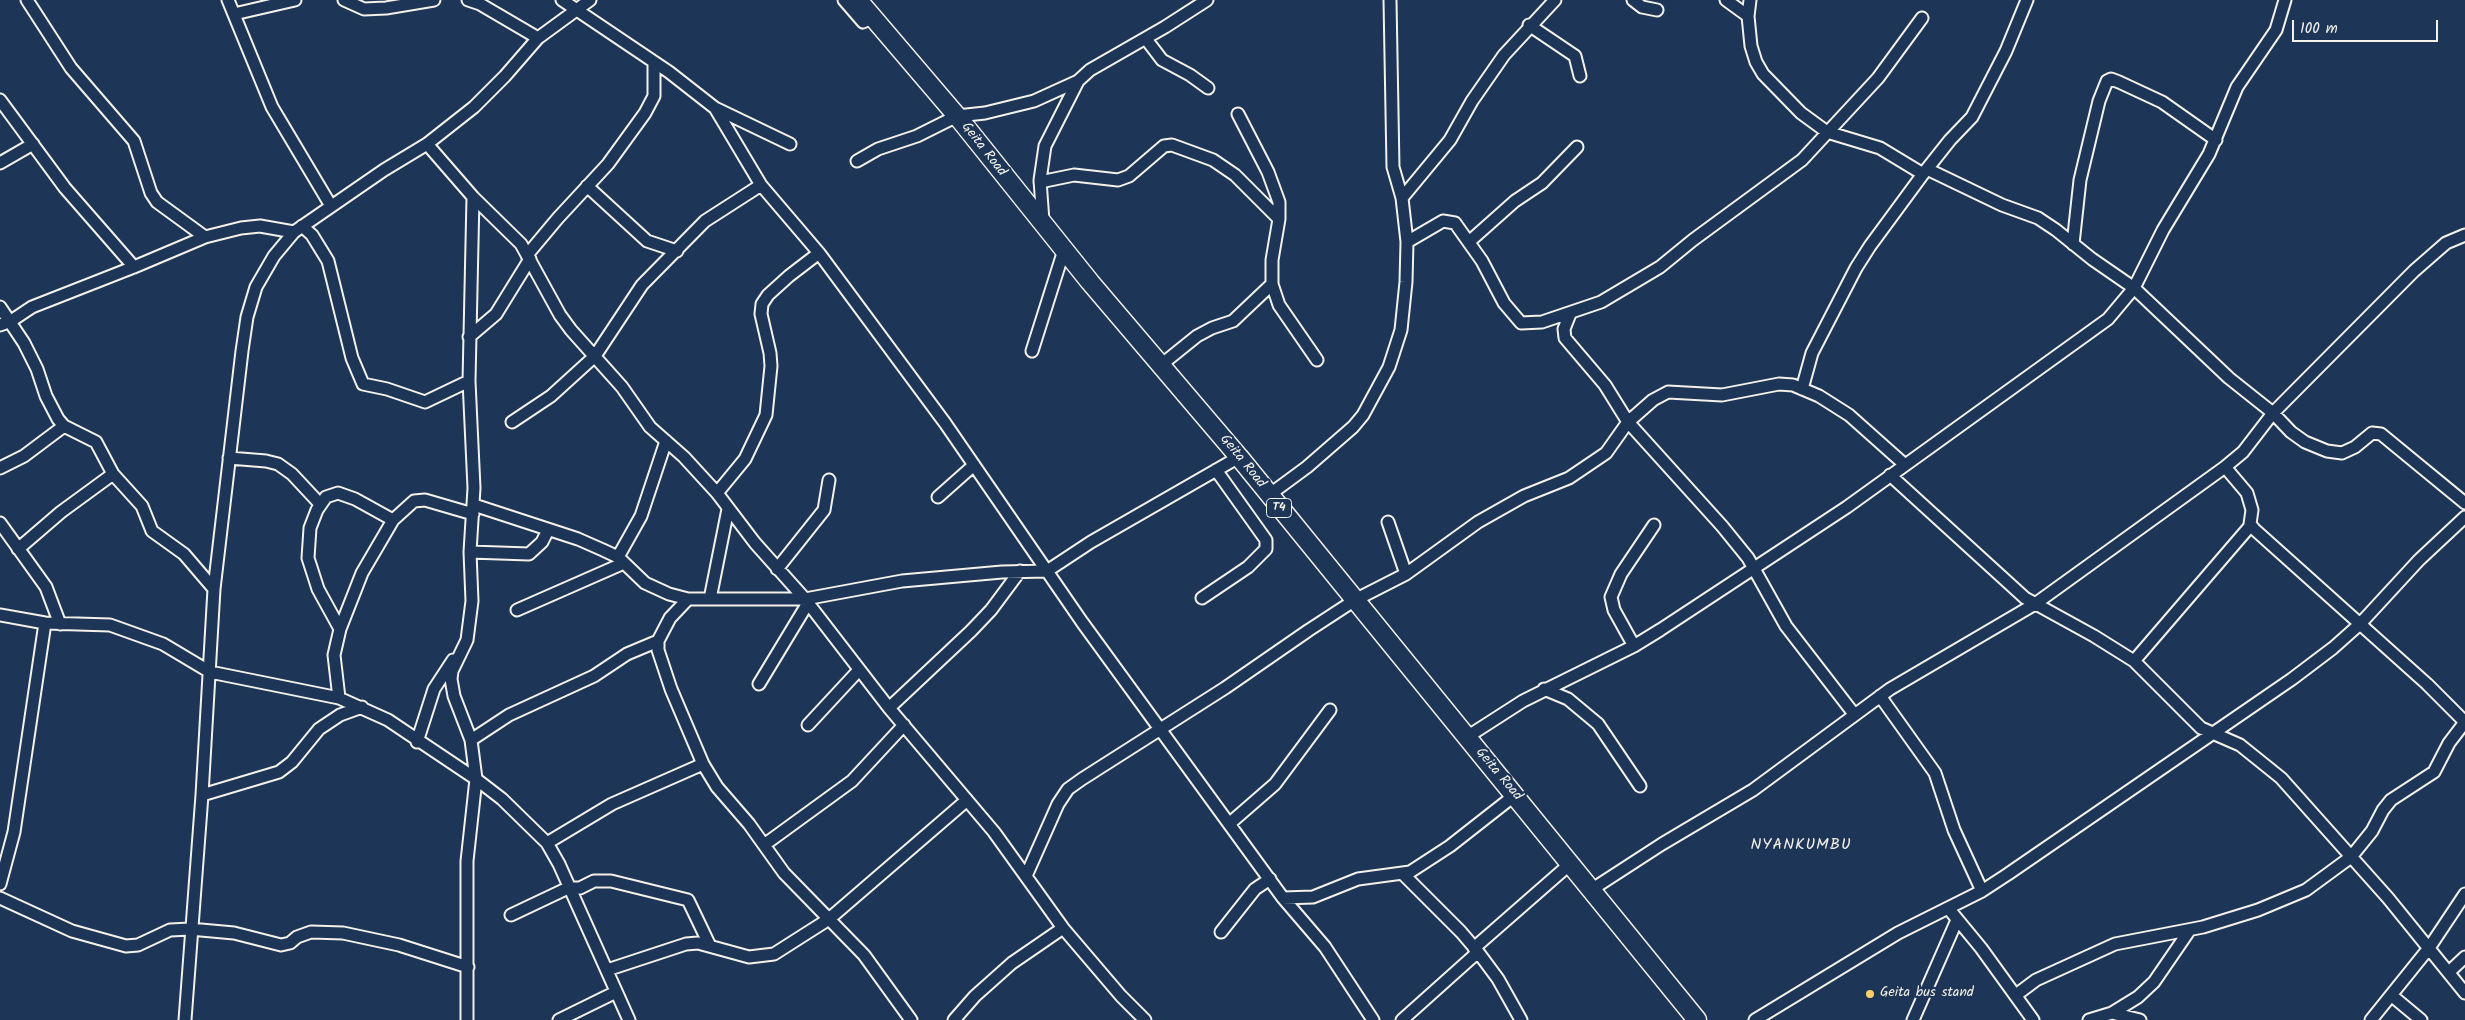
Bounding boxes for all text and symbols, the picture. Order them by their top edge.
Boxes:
scale bar [2295,10,2441,42]
text: 100 m [2300,17,2338,41]
street label: Geita Road [957,120,1009,180]
street label: Geita Road [1215,432,1269,492]
road number: T4 [1266,498,1292,518]
street label: Geita Road [1471,745,1525,805]
district label: NYANKUMBU [1749,836,1853,856]
place label: Geita bus stand [1880,986,1974,1002]
marker: Geita bus stand [1864,988,1876,1000]

